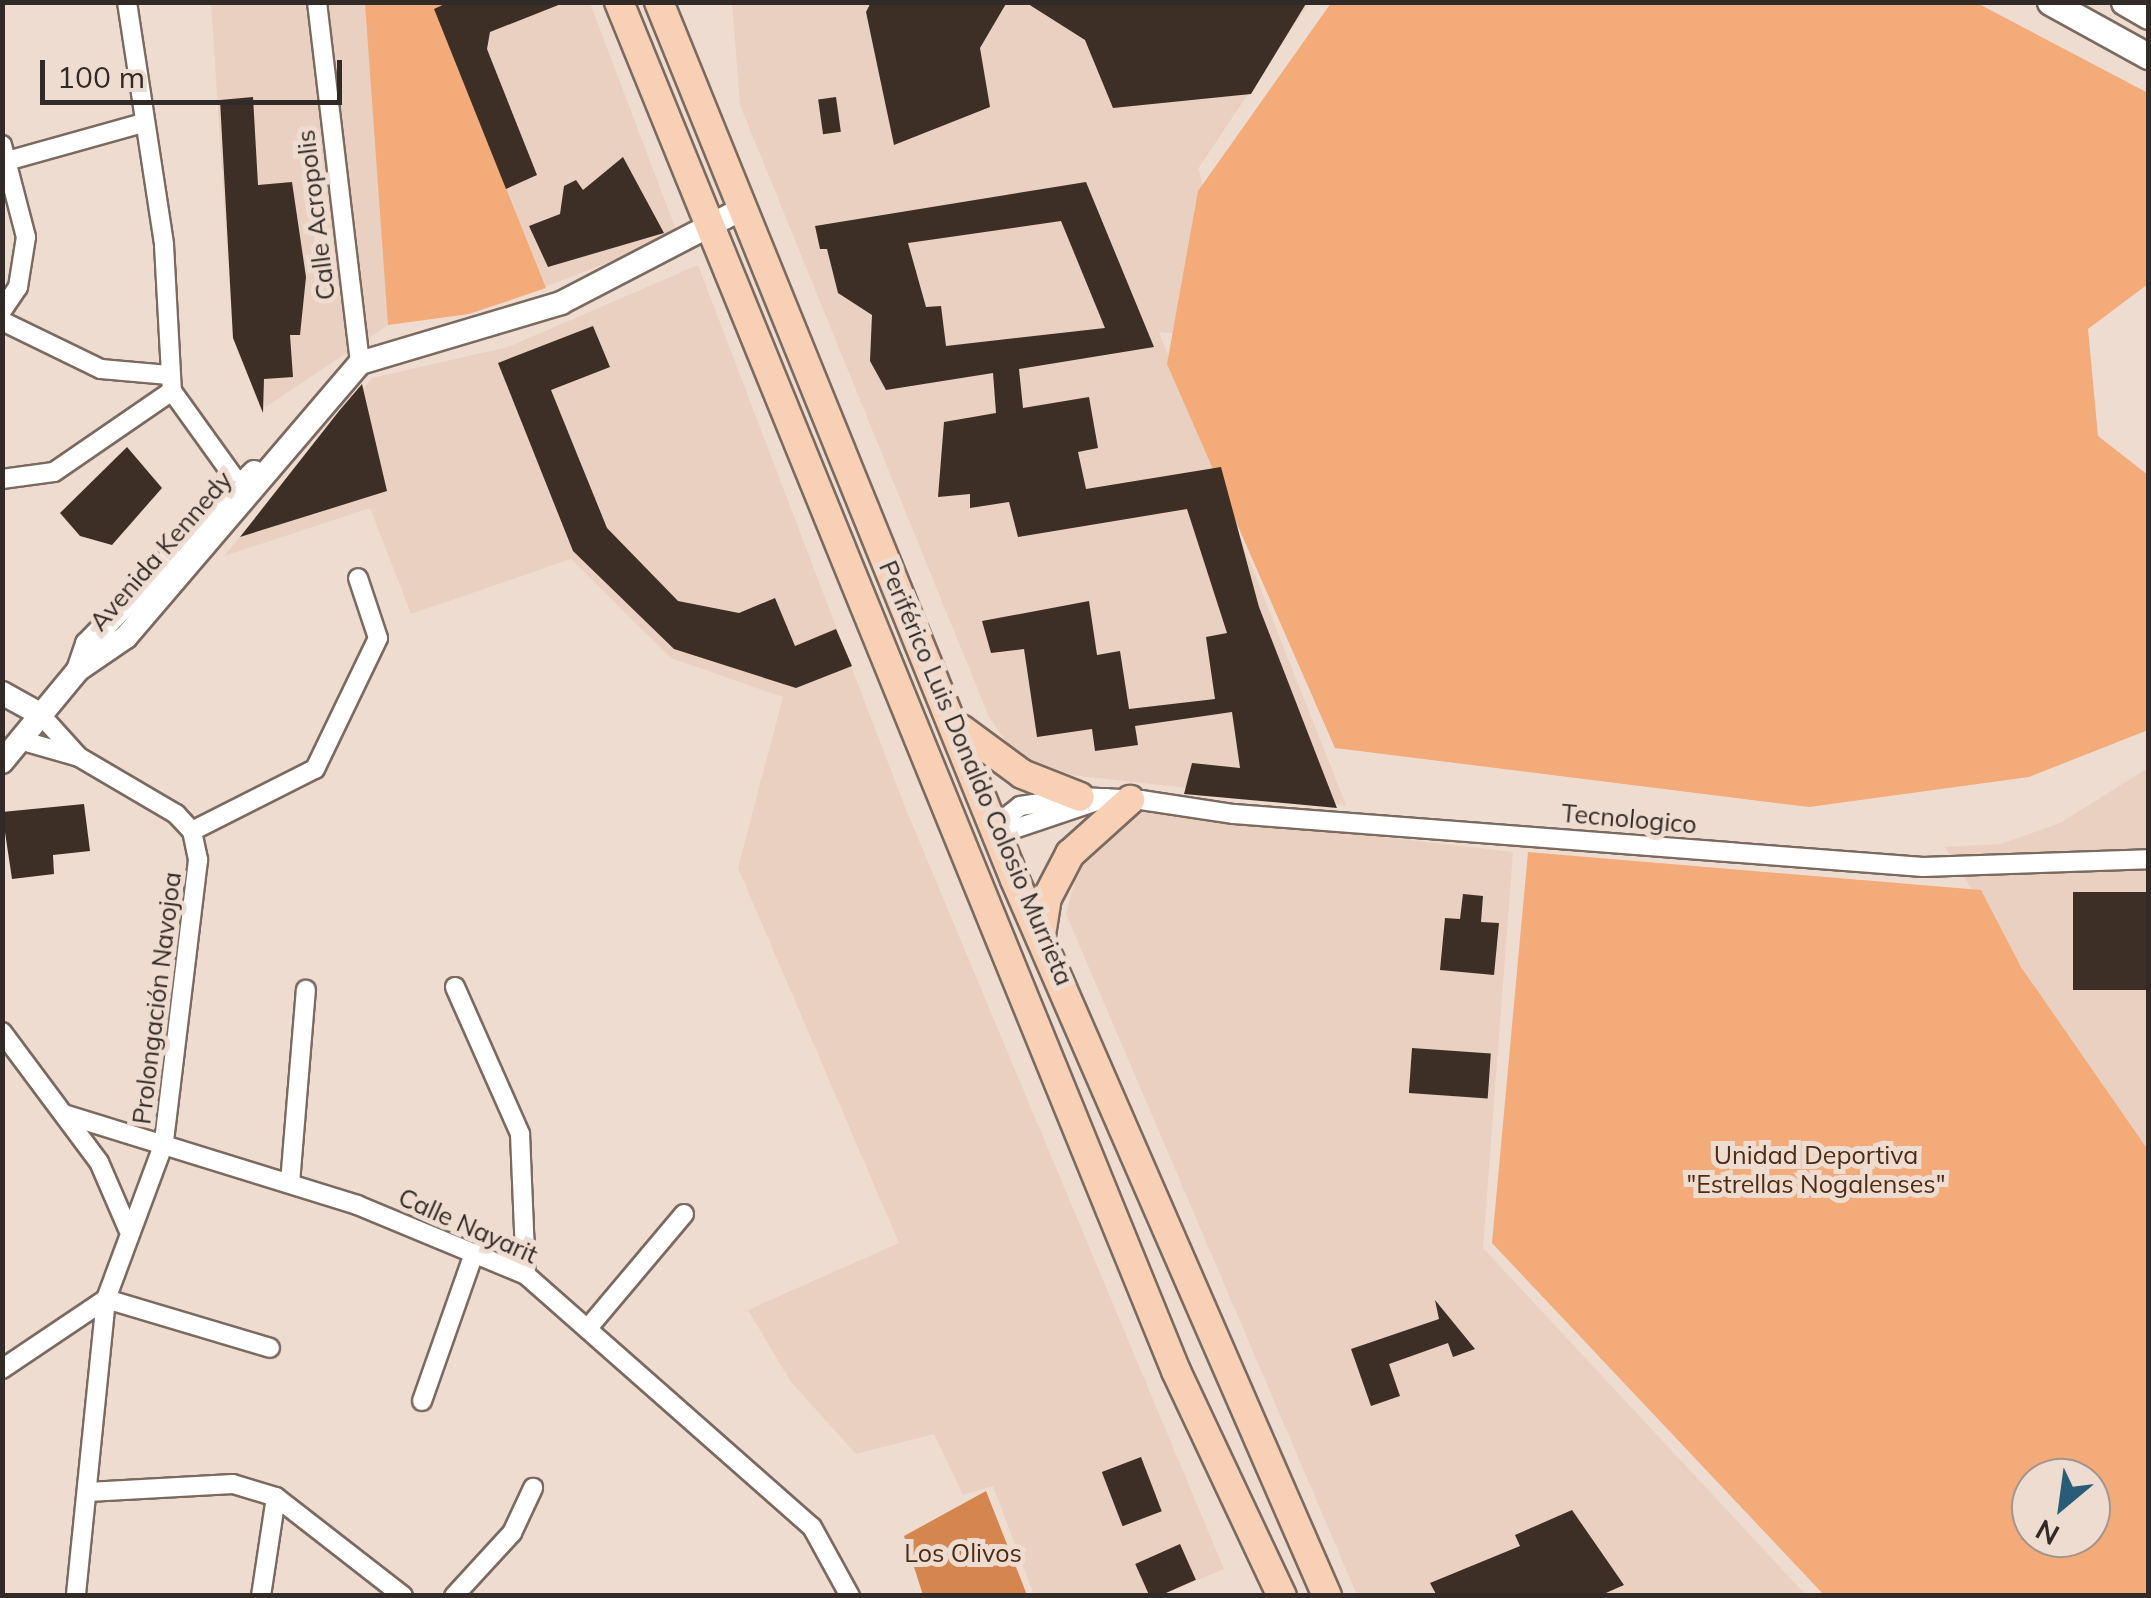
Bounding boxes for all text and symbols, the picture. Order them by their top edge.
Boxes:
scale bar [45,40,348,102]
text: 100 m [57,58,145,96]
street label: Calle Acropolis [291,128,341,302]
street label: Avenida Kennedy [83,465,239,637]
street label: Periférico Luis Donaldo Colosio Murrieta [873,556,1079,990]
street label: Tecnologico [1560,798,1698,840]
street label: Prolongación Navojoa [127,870,187,1126]
park label: Unidad Deportiva "Estrellas Nogalenses" [1686,1141,1946,1200]
street label: Calle Nayarit [394,1182,542,1270]
north arrow [2011,1458,2111,1558]
text: N [2029,1513,2065,1553]
park label: Los Olivos [904,1538,1022,1568]

